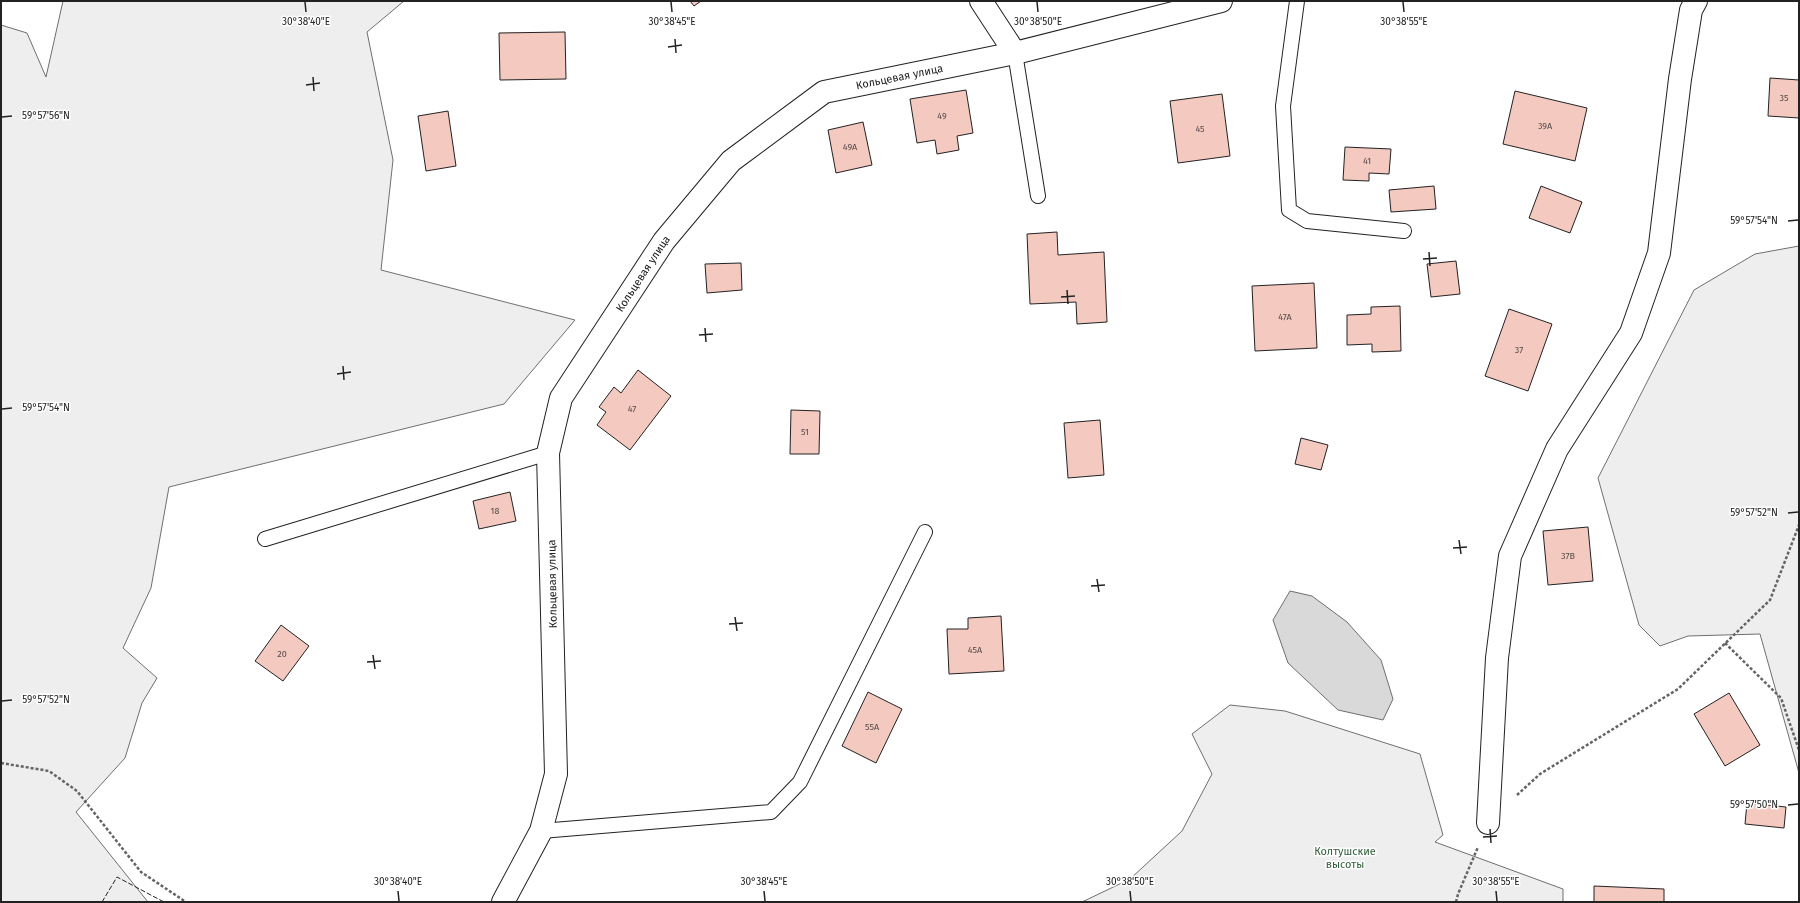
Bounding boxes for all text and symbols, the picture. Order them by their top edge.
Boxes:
text: 30°38'40"E [282,16,330,28]
text: 30°38'45"E [648,16,696,28]
text: 30°38'50"E [1014,16,1062,28]
text: 30°38'55"E [1380,16,1428,28]
street label: Кольцевая улица [855,62,944,92]
house number: 35 [1779,93,1789,103]
text: 59°57'56"N [22,110,70,122]
house number: 49 [937,111,947,121]
house number: 39А [1538,121,1553,131]
house number: 45 [1195,124,1205,134]
house number: 49А [843,142,858,152]
house number: 41 [1363,156,1371,166]
text: 59°57'54"N [1730,215,1778,227]
street label: Кольцевая улица [613,233,673,314]
house number: 47А [1278,312,1293,322]
house number: 37 [1515,345,1523,355]
text: 59°57'54"N [22,402,70,414]
house number: 47 [628,404,636,414]
house number: 51 [801,427,809,437]
house number: 18 [491,506,499,516]
text: 59°57'52"N [1730,507,1778,519]
street label: Кольцевая улица [545,540,560,628]
house number: 37В [1561,551,1575,561]
house number: 45А [968,645,983,655]
house number: 20 [277,649,287,659]
text: 59°57'52"N [22,694,70,706]
house number: 55А [865,722,880,732]
text: 59°57'50"N [1730,799,1778,811]
park label: Колтушские высоты [1314,845,1376,871]
text: 30°38'40"E [374,876,422,888]
text: 30°38'45"E [740,876,788,888]
text: 30°38'50"E [1106,876,1154,888]
text: 30°38'55"E [1472,876,1520,888]

